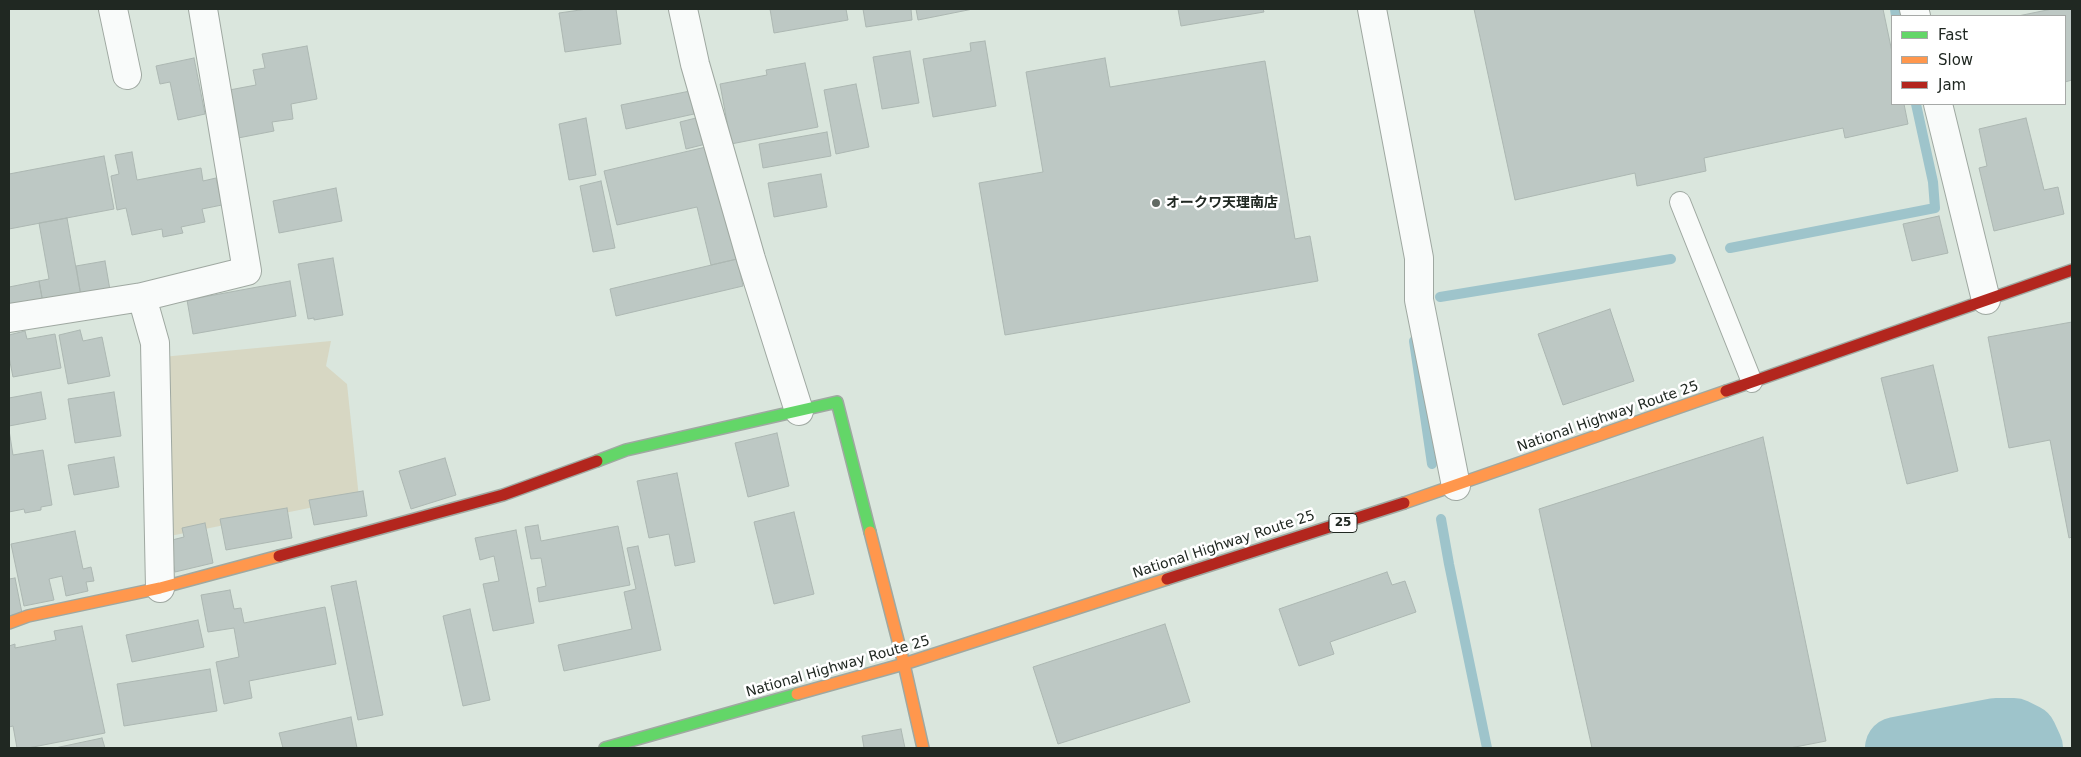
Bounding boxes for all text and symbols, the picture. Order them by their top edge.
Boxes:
legend [1891,15,2066,105]
text: Fast [1938,26,1968,44]
text: Slow [1938,51,1973,69]
text: Jam [1938,76,1966,94]
place label: オークワ天理南店 [1166,195,1278,211]
marker: オークワ天理南店 [1150,197,1162,209]
street label: National Highway Route 25 [1515,378,1701,456]
street label: National Highway Route 25 [1131,508,1317,582]
road number: 25 [1329,514,1357,532]
street label: National Highway Route 25 [744,633,932,701]

